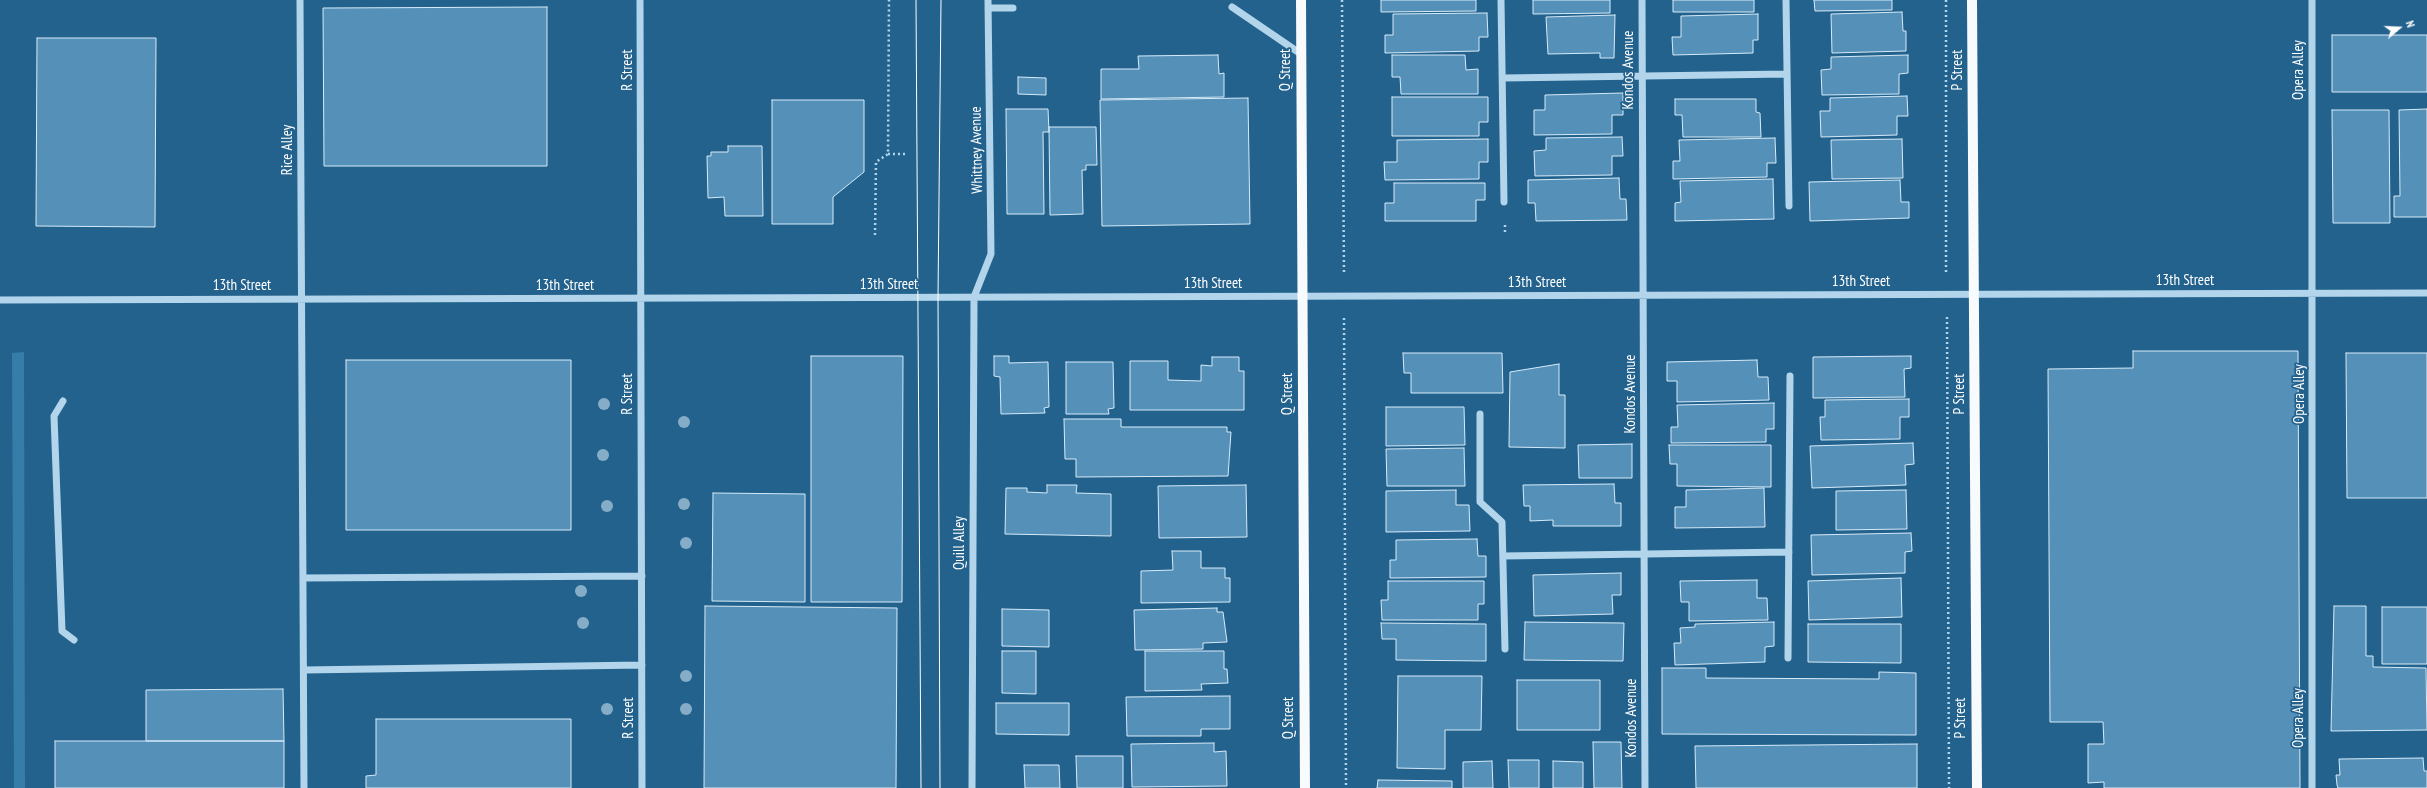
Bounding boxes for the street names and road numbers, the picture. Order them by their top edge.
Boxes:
street label: Kondos Avenue [1620,30,1638,110]
street label: Opera Alley [2290,40,2308,100]
street label: R Street [619,49,637,91]
street label: Q Street [1277,49,1295,91]
street label: P Street [1949,50,1967,90]
street label: Whittney Avenue [967,106,987,194]
street label: Rice Alley [279,125,297,175]
street label: 13th Street [2156,272,2214,290]
street label: 13th Street [1832,273,1890,291]
street label: 13th Street [1508,274,1566,292]
street label: 13th Street [1184,275,1242,293]
street label: 13th Street [860,276,918,294]
street label: 13th Street [213,277,271,295]
street label: 13th Street [536,277,594,295]
street label: Kondos Avenue [1622,354,1640,434]
street label: Opera Alley [2291,364,2309,424]
street label: R Street [619,373,637,415]
street label: Q Street [1279,373,1297,415]
street label: P Street [1951,374,1969,414]
street label: Quill Alley [951,516,969,570]
street label: Kondos Avenue [1623,678,1641,758]
street label: Opera Alley [2290,688,2308,748]
street label: R Street [620,697,638,739]
street label: Q Street [1280,697,1298,739]
street label: P Street [1952,698,1970,738]

